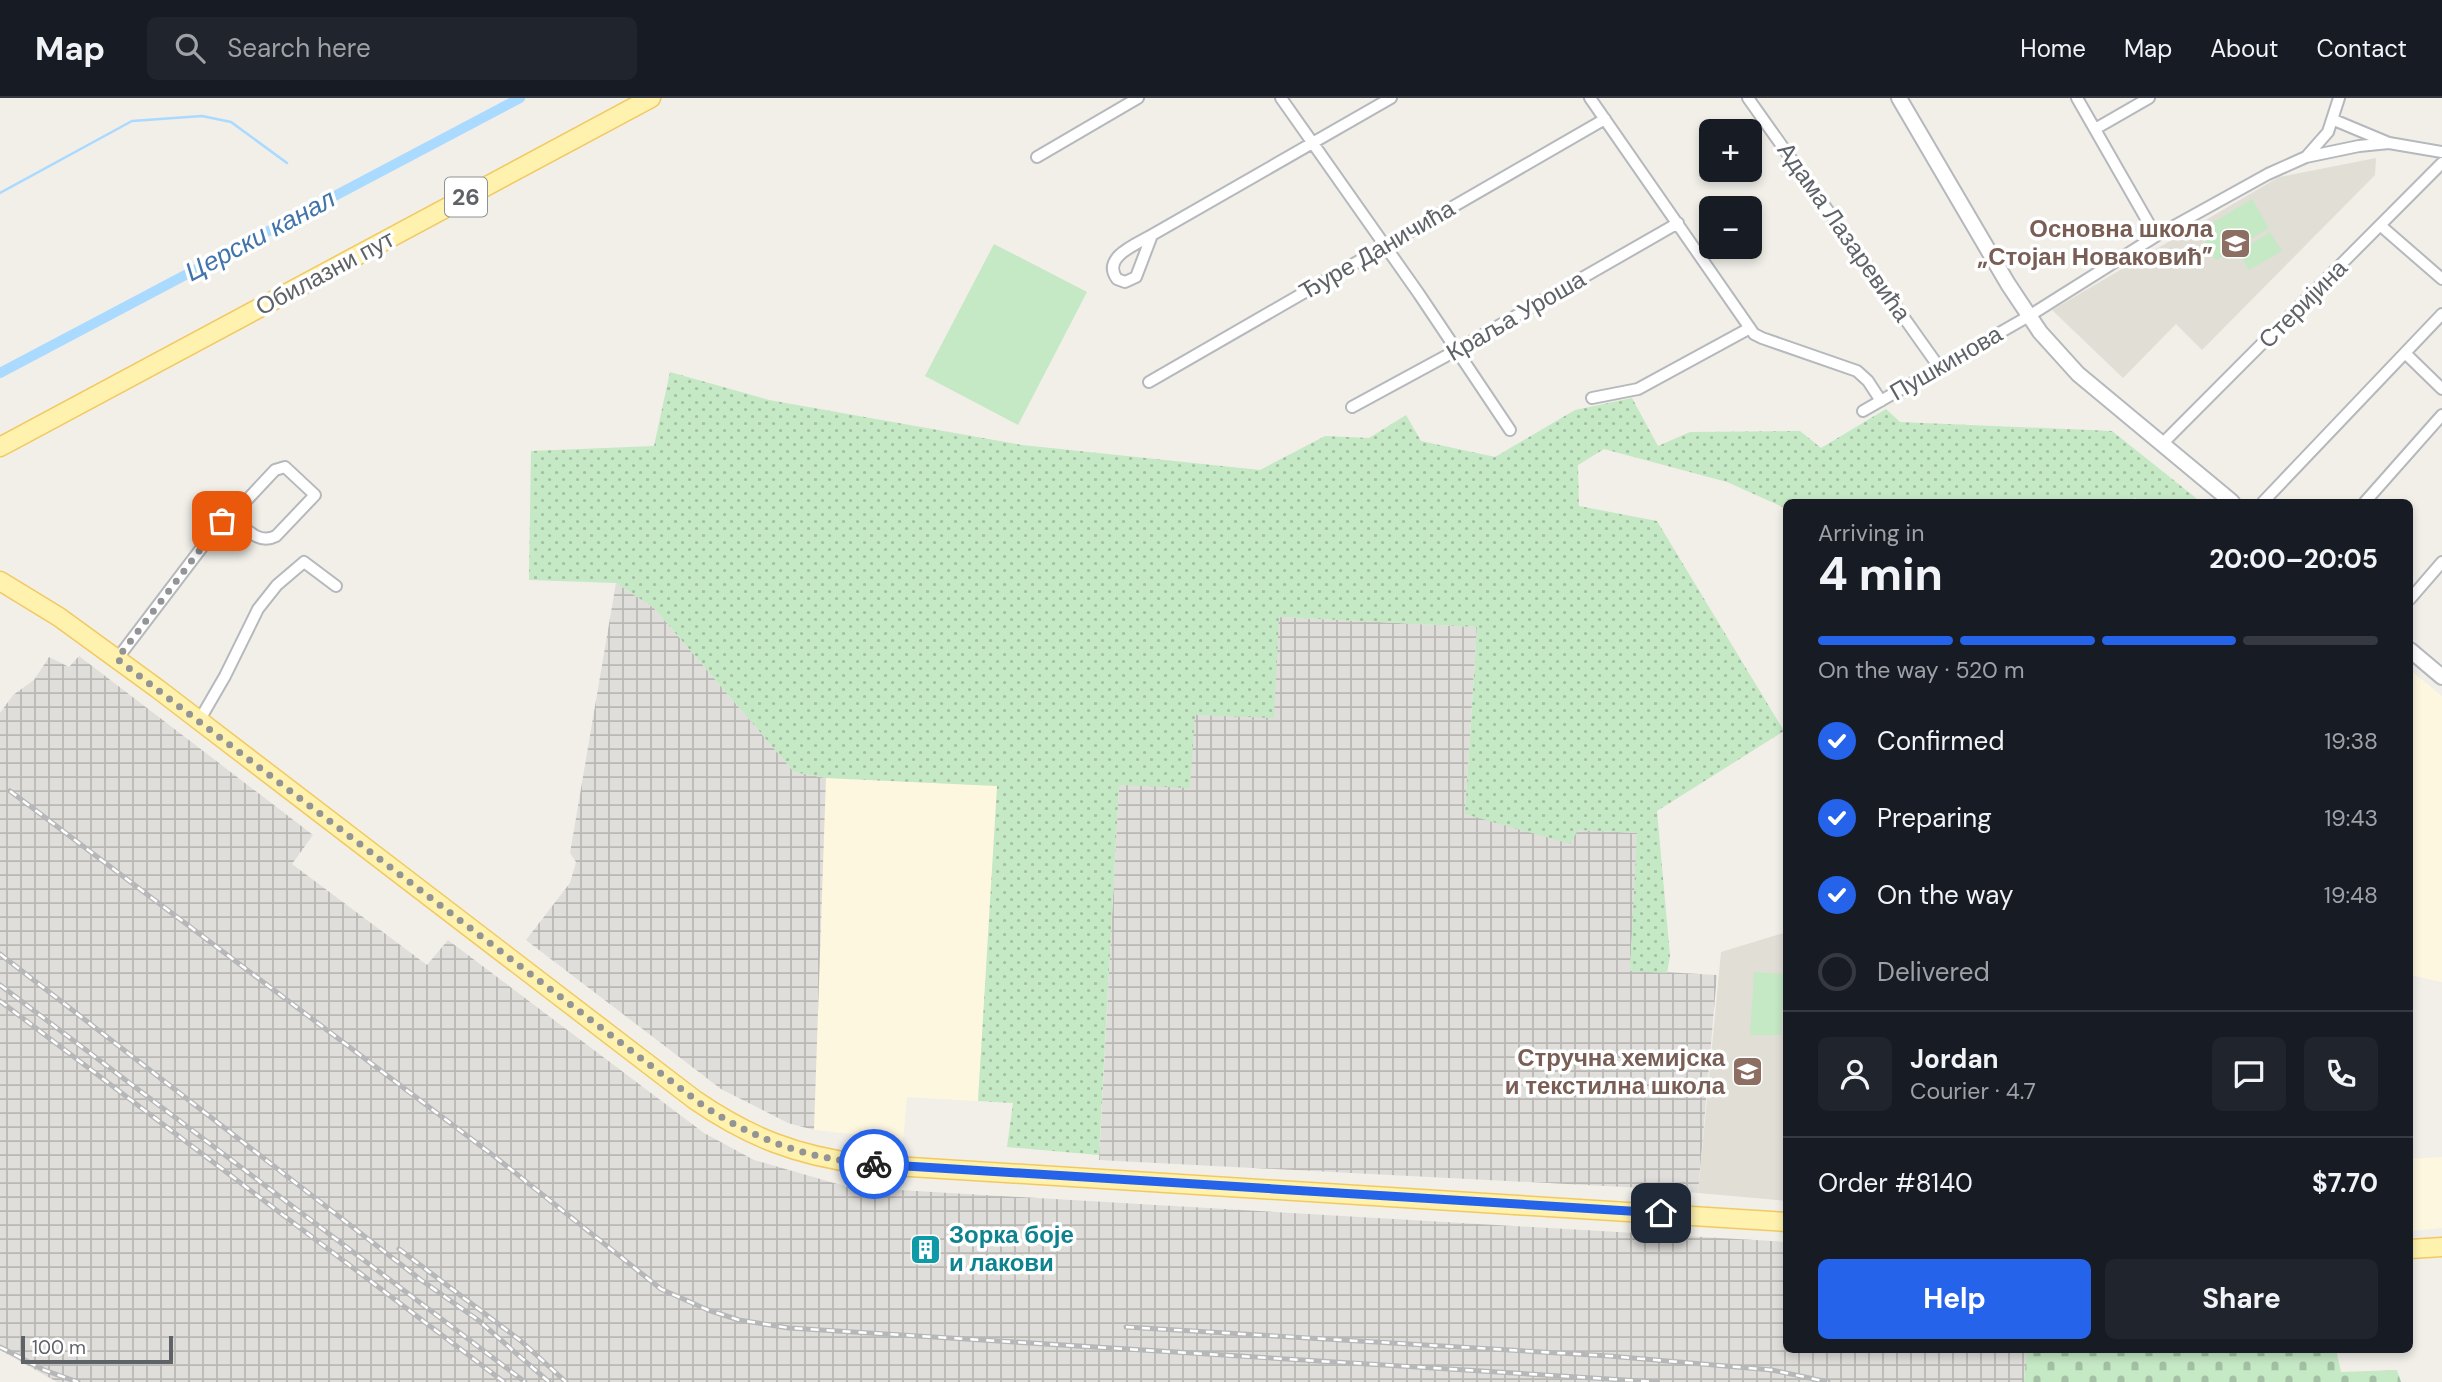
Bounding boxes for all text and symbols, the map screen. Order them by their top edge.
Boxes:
search box [147,17,637,80]
text: Map [35,27,105,70]
icon: search [171,29,209,67]
text: Search here [227,31,371,65]
text: Home [2020,33,2086,64]
text: Map [2124,33,2172,64]
text: About [2210,33,2279,64]
text: Contact [2317,33,2407,64]
map controls [1699,119,1762,259]
button: + [1699,119,1762,182]
street label: Адама Лазаревића [1771,136,1918,328]
road number: 26 [445,178,487,216]
water label: Церски канал [179,181,341,289]
street label: Ђуре Даничића [1293,192,1461,307]
button: − [1699,196,1762,259]
place label: Основна школа „Стојан Новаковић” [1977,213,2214,272]
street label: Обилазни пут [250,223,400,322]
school or university icon: Основна школа „Стојан Новаковић” [2219,226,2253,260]
street label: Стеријина [2252,252,2354,355]
street label: Краља Уроша [1441,263,1591,368]
street label: Пушкинова [1884,318,2008,407]
pin [192,491,252,551]
icon: bag [203,502,241,540]
text: Arriving in [1818,518,1924,548]
text: 20:00–20:05 [2209,542,2378,576]
text: 4 min [1818,544,1943,604]
text: On the way · 520 m [1818,655,2024,685]
icon: check [1818,722,1856,760]
text: Confirmed [1877,724,2004,758]
text: 19:38 [2324,726,2378,756]
icon: check [1818,799,1856,837]
text: Preparing [1877,801,1992,835]
text: 19:43 [2324,803,2378,833]
icon: check [1818,876,1856,914]
text: On the way [1877,878,2013,912]
text: 19:48 [2324,880,2378,910]
text: Delivered [1877,955,1990,989]
button: person [1818,1037,1892,1111]
button: chat [2212,1037,2286,1111]
button: phone [2304,1037,2378,1111]
place label: Стручна хемијска и текстилна школа [1505,1042,1726,1101]
text: Jordan [1910,1042,1999,1076]
school or university icon: Стручна хемијска и текстилна школа [1731,1055,1765,1089]
text: Courier · 4.7 [1910,1076,2036,1106]
courier [839,1129,909,1199]
icon: bike [855,1145,893,1183]
text: Order #8140 [1818,1166,1973,1200]
text: $7.70 [2312,1166,2378,1200]
pin [1631,1183,1691,1243]
icon: home [1642,1194,1680,1232]
place label: Зорка боје и лакови [949,1219,1074,1278]
building icon: Зорка боје и лакови [909,1232,943,1266]
button: Help [1818,1259,2091,1339]
button: Share [2105,1259,2378,1339]
scale bar [21,1333,173,1365]
text: 100 m [32,1335,86,1360]

